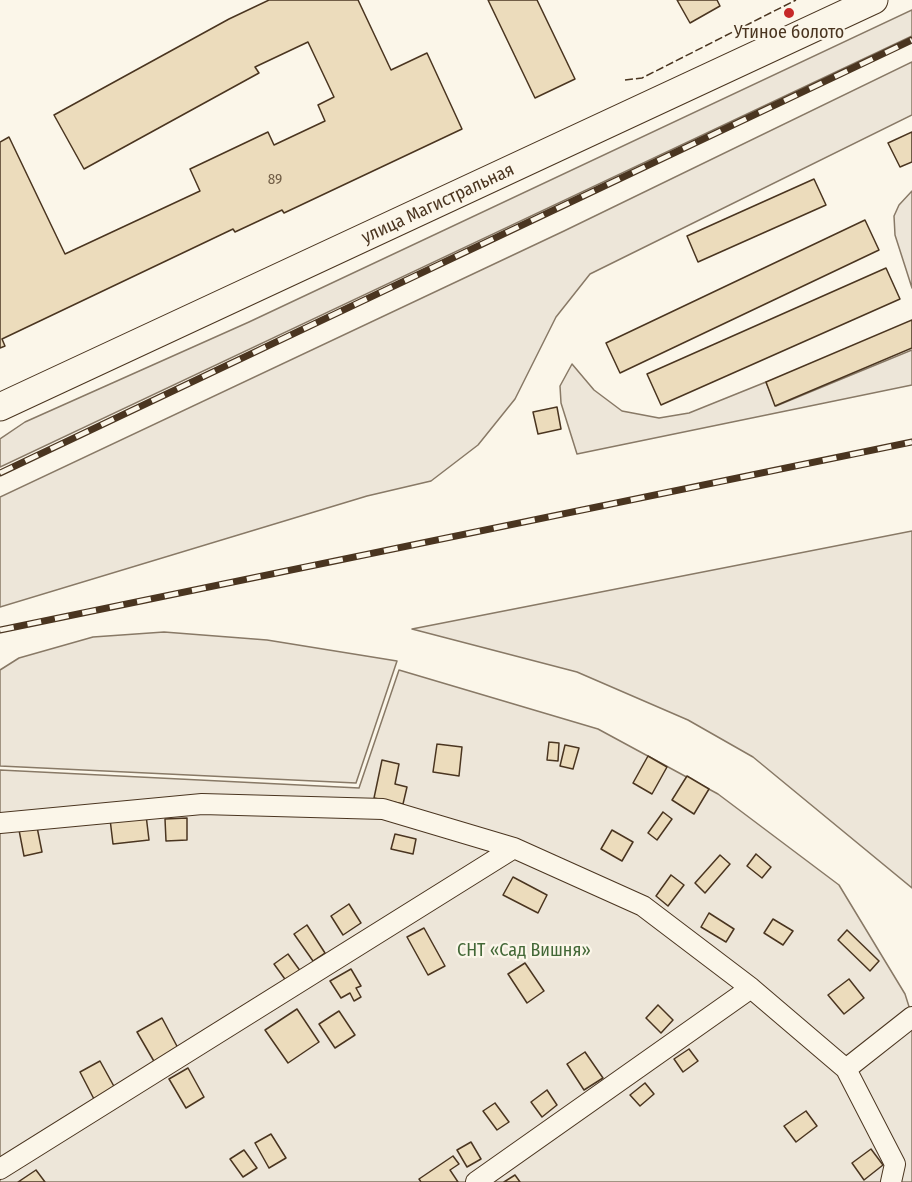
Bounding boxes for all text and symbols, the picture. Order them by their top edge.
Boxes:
marker: Утиное болото [782,6,796,20]
place label: Утиное болото [734,22,844,44]
street label: улица Магистральная [358,159,518,249]
house number: 89 [268,171,282,189]
park label: СНТ «Сад Вишня» [457,940,591,962]

